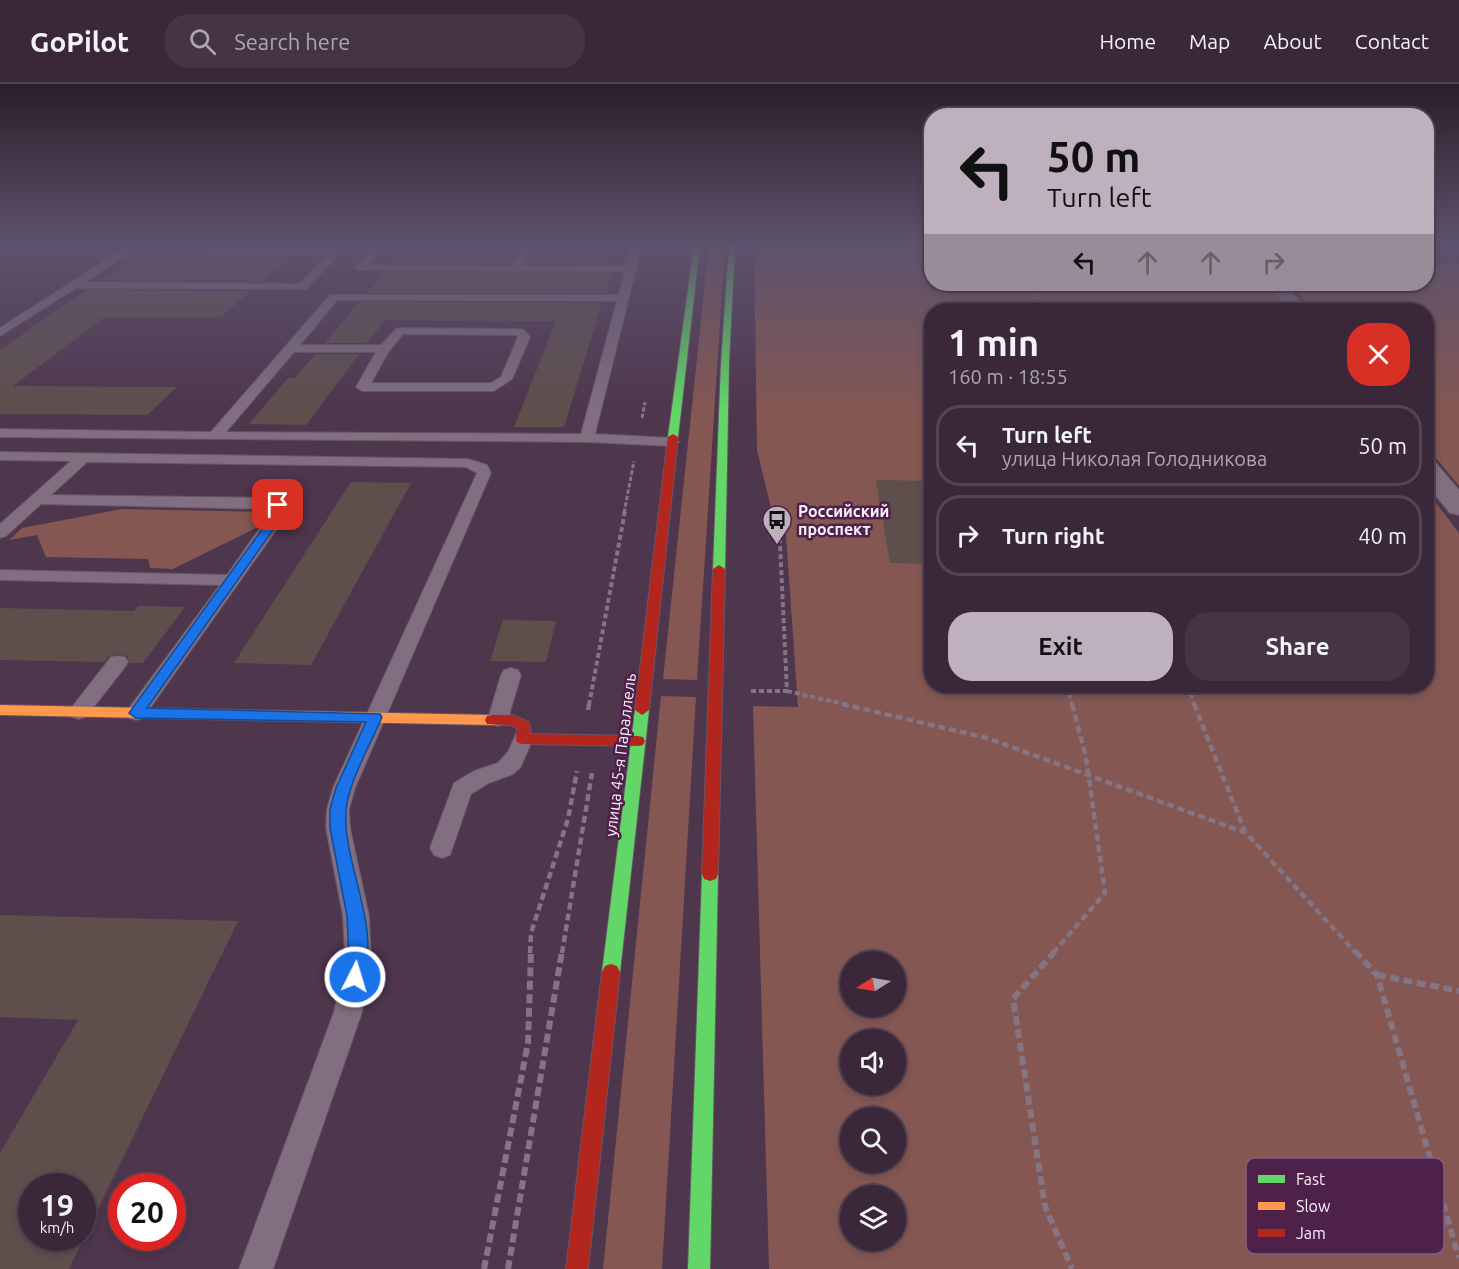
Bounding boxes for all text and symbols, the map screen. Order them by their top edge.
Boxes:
search box [165,14,585,68]
icon: search [186,25,219,58]
text: GoPilot [30,26,129,57]
text: Search here [234,29,350,54]
text: Home [1099,29,1156,53]
text: Map [1189,29,1230,53]
text: About [1263,29,1322,53]
text: Contact [1355,29,1429,53]
icon: left [948,132,1026,210]
text: 50 m [1047,133,1141,180]
text: Turn left [1047,182,1151,212]
icon: left [1068,246,1101,279]
icon: ahead [1131,246,1164,279]
icon: ahead [1194,246,1227,279]
icon: right [1257,246,1290,279]
text: 1 min [948,322,1039,363]
button: close [1347,323,1410,386]
text: 160 m · 18:55 [948,365,1068,388]
text: Turn left [1002,422,1092,447]
icon: left [951,429,984,462]
text: 50 m [1358,433,1407,458]
text: улица Николая Голодникова [1002,447,1267,470]
pin [252,479,303,530]
icon: arrive [261,488,294,521]
place label: Российский проспект [798,502,889,538]
bus stop icon: Российский проспект [761,504,793,546]
icon: right [951,519,984,552]
text: Turn right [1002,523,1104,548]
text: 40 m [1358,523,1407,548]
button: Exit [948,612,1173,681]
button: Share [1185,612,1410,681]
street label: улица 45-я Параллель [601,672,639,838]
position arrow [323,945,387,1009]
north arrow [840,951,906,1017]
map controls [840,951,906,1251]
button: sound [840,1029,906,1095]
button: search [840,1107,906,1173]
legend [1246,1158,1444,1254]
text: Fast [1296,1170,1326,1188]
speed limit sign: 20 [108,1173,186,1251]
button: layers [840,1185,906,1251]
text: 19 [40,1188,74,1222]
text: Slow [1296,1197,1331,1215]
text: km/h [40,1219,74,1236]
text: Jam [1296,1224,1326,1242]

